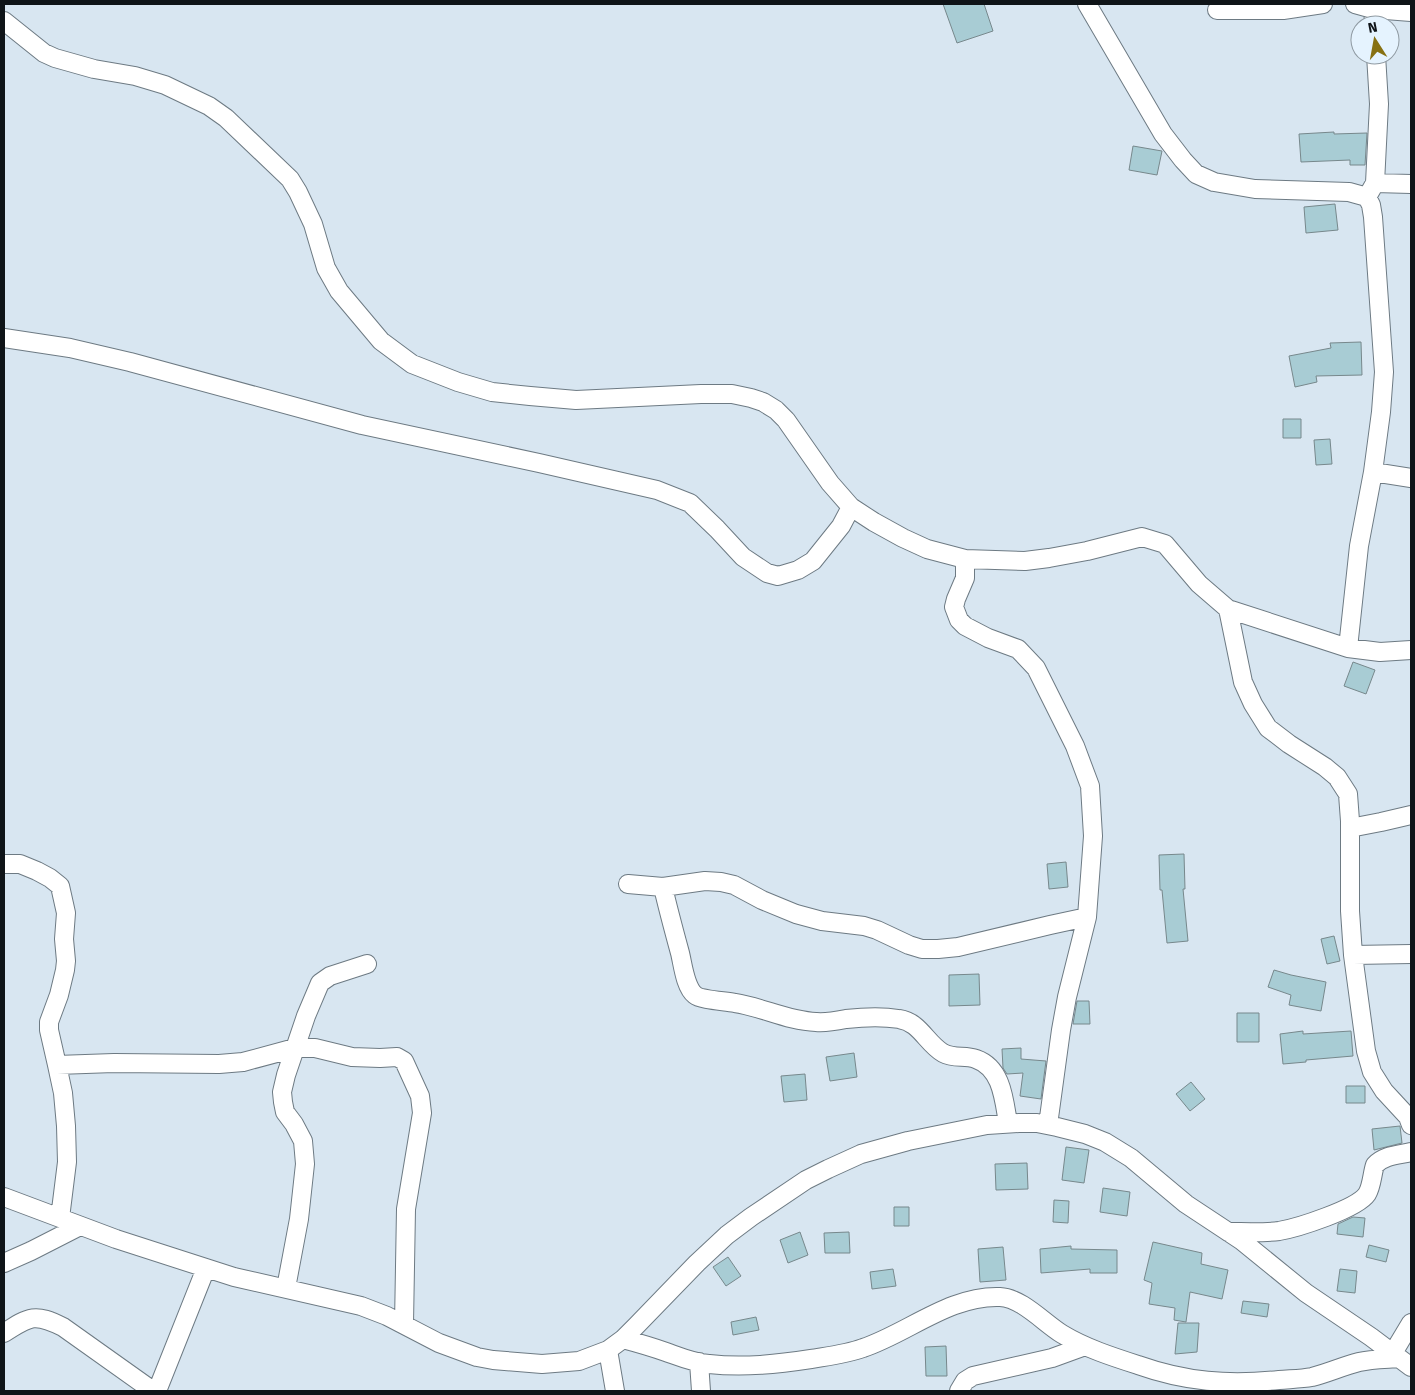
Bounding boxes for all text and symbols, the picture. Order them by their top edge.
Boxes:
north arrow [1350,15,1400,65]
text: N [1366,18,1379,37]

